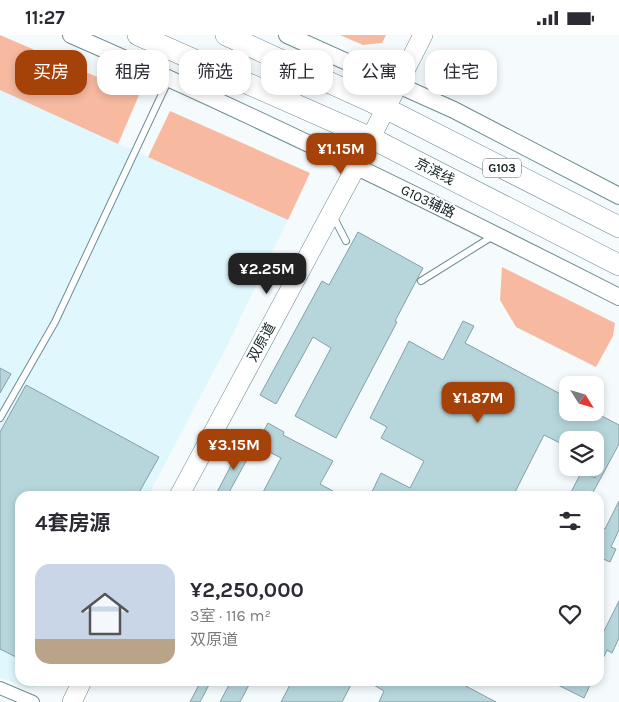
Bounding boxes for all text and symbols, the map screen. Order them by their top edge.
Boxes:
text: 11:27 [25,7,65,29]
chip: 买房 [15,50,87,95]
chip: 租房 [97,50,169,95]
chip: 筛选 [179,50,251,95]
chip: 新上 [261,50,333,95]
chip: 公寓 [343,50,415,95]
chip: 住宅 [425,50,497,95]
pin: ¥1.15M [300,133,382,175]
text: ¥1.15M [317,139,365,158]
street label: 京滨线 [412,154,457,189]
road number: G103 [483,159,521,177]
street label: G103辅路 [398,181,458,222]
pin: ¥2.25M [226,253,308,295]
text: ¥2.25M [239,259,295,278]
street label: 双原道 [244,320,279,365]
north arrow [559,376,604,421]
map controls [559,376,604,476]
pin: ¥1.87M [437,381,519,424]
text: ¥1.87M [453,388,503,407]
pin: ¥3.15M [193,429,275,471]
button: layers [559,431,604,476]
text: ¥3.15M [208,435,260,454]
icon: filters [556,507,584,535]
text: 4套房源 [35,511,111,535]
text: ¥2,250,000 [190,578,304,602]
icon: home [75,584,135,644]
icon: heart [556,600,584,628]
text: 3室 · 116 m² [190,606,271,625]
text: 双原道 [190,630,238,649]

